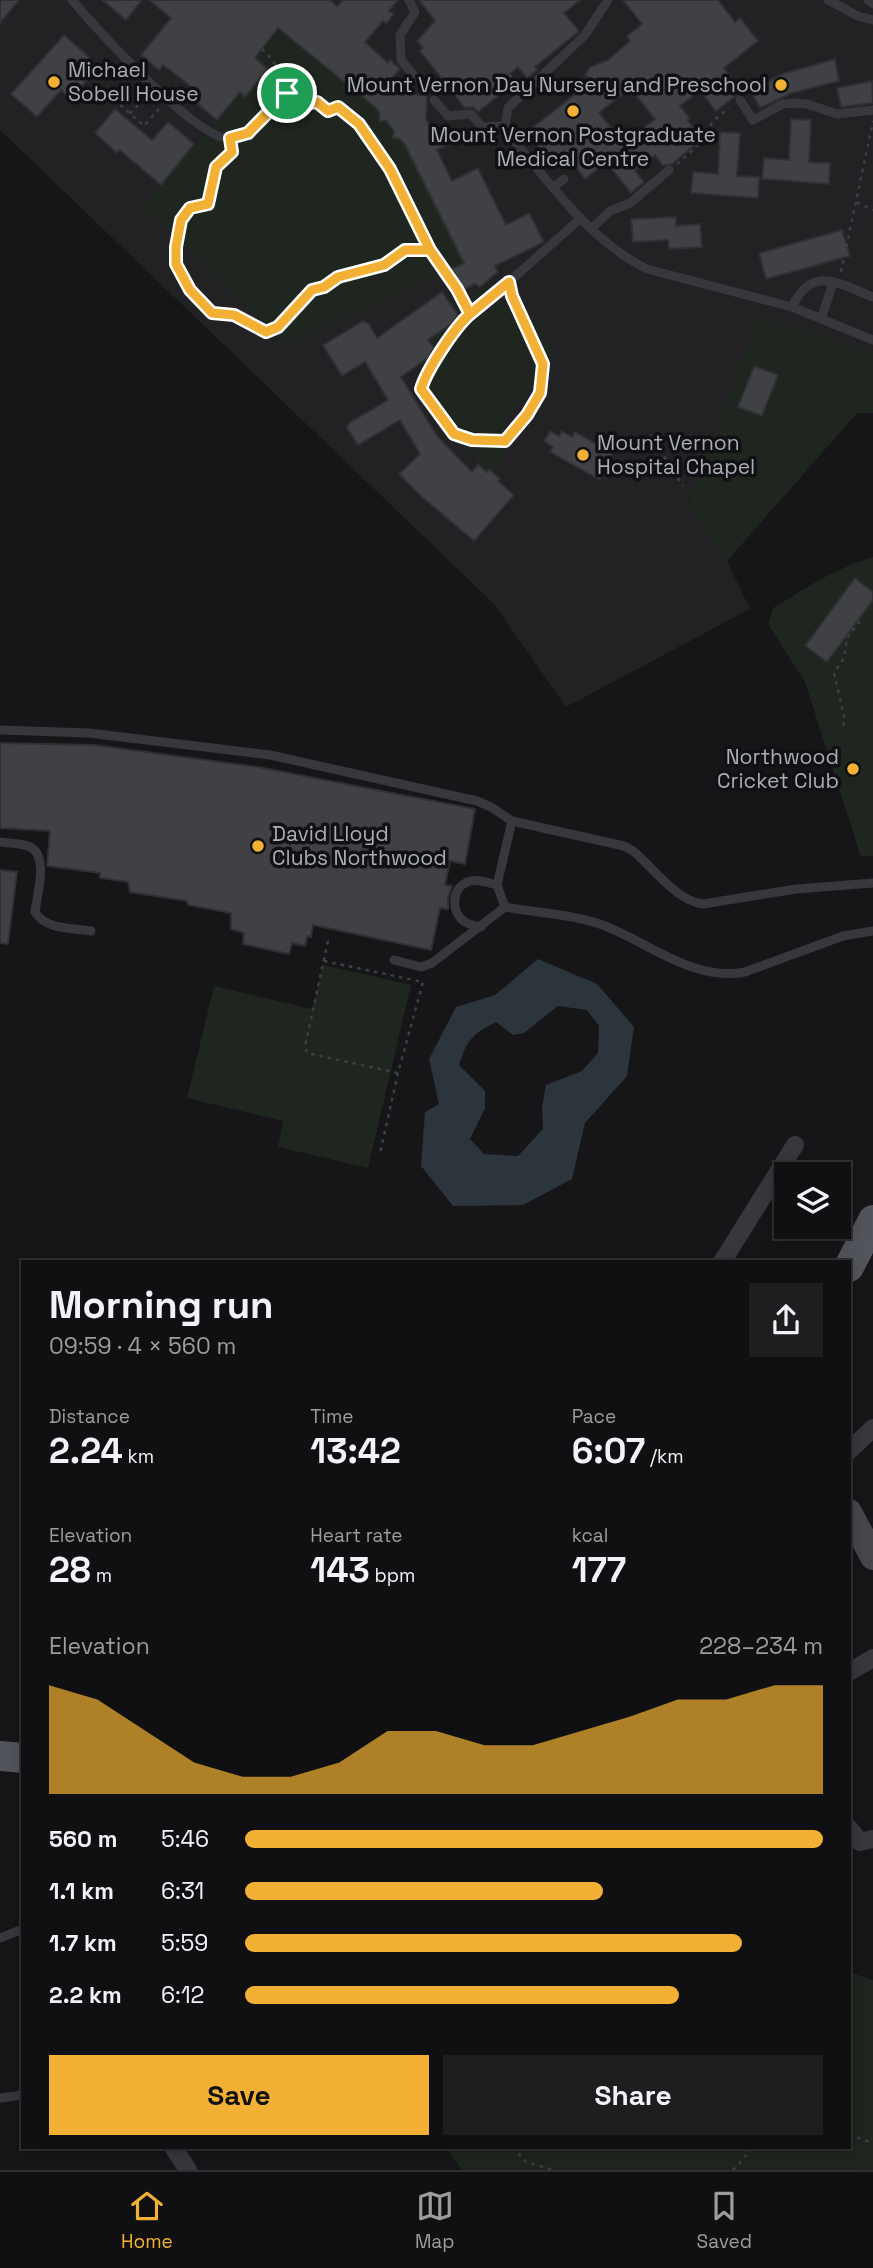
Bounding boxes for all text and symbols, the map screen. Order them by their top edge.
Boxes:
place label: Michael Sobell House [68,56,199,107]
pin [257,63,317,123]
place label: Mount Vernon Day Nursery and Preschool [347,71,767,98]
marker: Michael Sobell House [46,74,62,90]
icon: arrive [268,74,306,112]
marker: Mount Vernon Day Nursery and Preschool [773,77,789,93]
marker: Mount Vernon Postgraduate Medical Centre [565,103,581,119]
place label: Mount Vernon Postgraduate Medical Centre [430,121,716,172]
place label: Mount Vernon Hospital Chapel [597,429,755,480]
marker: Mount Vernon Hospital Chapel [575,447,591,463]
place label: Northwood Cricket Club [717,743,839,794]
marker: Northwood Cricket Club [845,761,861,777]
place label: David Lloyd Clubs Northwood [272,820,447,871]
marker: David Lloyd Clubs Northwood [250,838,266,854]
map controls [774,1162,851,1239]
button: layers [774,1162,851,1239]
text: Morning run [49,1281,274,1329]
button: share [749,1283,823,1357]
text: 09:59 · 4 × 560 m [49,1331,236,1361]
text: Distance [49,1404,130,1429]
text: Time [310,1404,354,1429]
text: Pace [572,1404,616,1429]
text: 2.24 [49,1429,123,1473]
text: 13:42 [310,1429,401,1473]
text: 6:07 [572,1429,645,1473]
text: km [123,1444,154,1469]
text: /km [645,1444,684,1469]
text: Elevation [49,1523,132,1548]
text: Heart rate [310,1523,403,1548]
text: kcal [572,1523,608,1548]
text: 28 [49,1548,91,1592]
text: 143 [310,1548,370,1592]
text: 177 [572,1548,626,1592]
text: m [91,1563,112,1588]
text: bpm [370,1563,415,1588]
text: Elevation [49,1631,150,1661]
text: 228–234 m [699,1631,823,1661]
text: 560 m [49,1824,117,1854]
text: 5:46 [161,1824,209,1854]
text: 1.1 km [49,1876,114,1906]
text: 6:31 [161,1876,204,1906]
text: 1.7 km [49,1928,117,1958]
text: 5:59 [161,1928,208,1958]
text: 2.2 km [49,1980,122,2010]
text: 6:12 [161,1980,204,2010]
button: Save [49,2055,429,2135]
button: Share [443,2055,823,2135]
tab: Home [121,2187,173,2254]
tab: Map [415,2187,455,2254]
tab: Saved [697,2187,752,2254]

